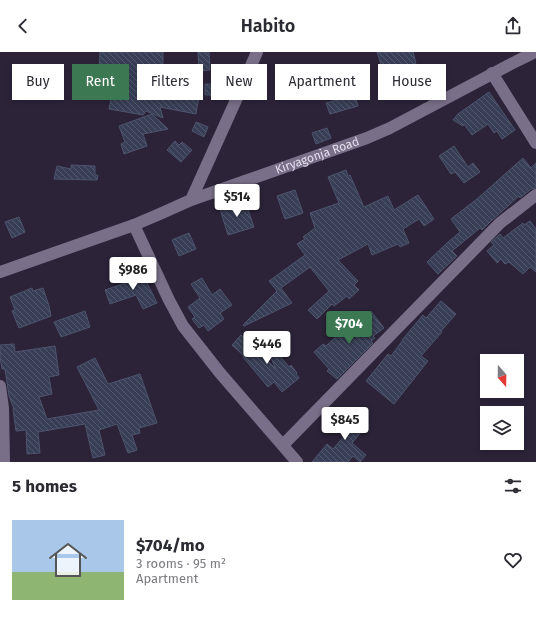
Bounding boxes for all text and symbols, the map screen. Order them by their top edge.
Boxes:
icon: back [12,15,34,37]
text: Habito [241,15,295,37]
icon: share [502,15,524,37]
chip: Buy [12,64,64,100]
chip: Rent [72,64,129,100]
chip: Filters [137,64,203,100]
chip: New [211,64,267,100]
chip: Apartment [275,64,370,100]
chip: House [378,64,446,100]
street label: Kiryagonja Road [273,134,361,177]
pin: $514 [213,184,261,218]
text: $514 [224,189,250,204]
pin: $986 [109,257,157,291]
text: $986 [118,262,148,277]
pin: $704 [325,311,373,345]
text: $704 [335,316,363,331]
pin: $446 [243,331,291,365]
text: $446 [252,336,282,351]
north arrow [480,354,524,398]
map controls [480,354,524,450]
button: layers [480,406,524,450]
pin: $845 [321,407,369,441]
text: $845 [331,412,359,427]
icon: filters [502,475,524,497]
text: 5 homes [12,476,77,497]
text: $704/mo [136,535,205,556]
icon: home [44,536,92,584]
icon: heart [502,549,524,571]
text: 3 rooms · 95 m² [136,556,226,571]
text: Apartment [136,571,198,586]

